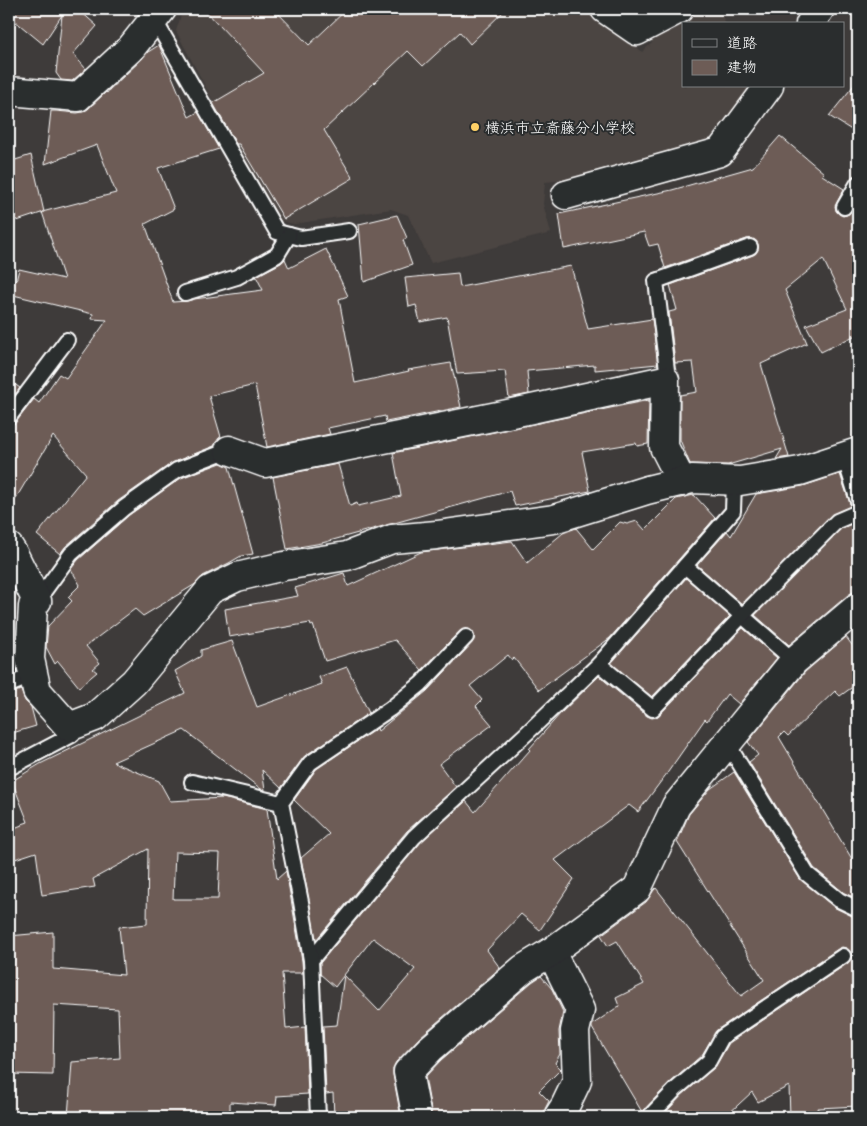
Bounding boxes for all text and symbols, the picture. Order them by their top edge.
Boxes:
legend [682,22,844,88]
text: 道路 [727,32,757,52]
text: 建物 [727,56,757,76]
place label: 横浜市立斎藤分小学校 [485,117,635,137]
marker: 横浜市立斎藤分小学校 [469,121,481,133]

